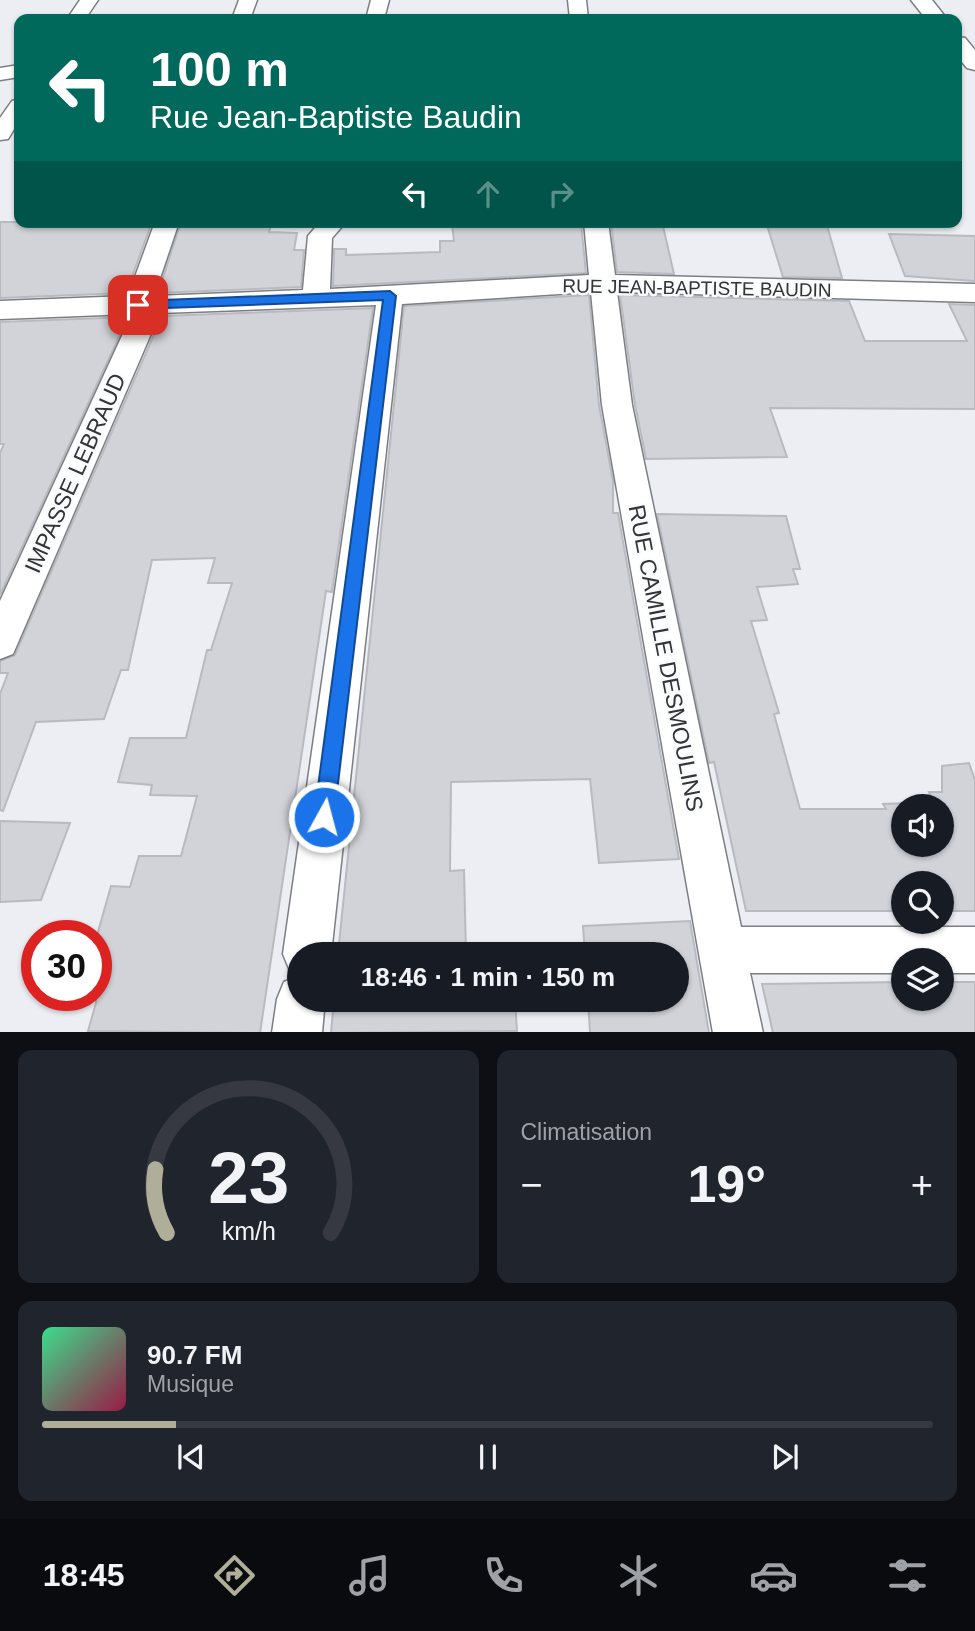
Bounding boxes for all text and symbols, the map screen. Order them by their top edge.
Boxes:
icon: left [35,42,126,133]
text: 100 m [150,42,289,96]
text: Rue Jean-Baptiste Baudin [150,99,522,135]
icon: left [396,175,434,213]
icon: ahead [469,175,507,213]
icon: right [542,175,580,213]
pin [108,275,168,335]
street label: RUE JEAN-BAPTISTE BAUDIN [562,275,832,301]
icon: arrive [119,286,157,324]
street label: IMPASSE LEBRAUD [19,369,131,577]
street label: RUE CAMILLE DESMOULINS [623,502,709,814]
position arrow [287,780,361,854]
map controls [891,794,954,1011]
button: sound [891,794,954,857]
button: search [891,871,954,934]
speed limit sign: 30 [21,920,112,1011]
button: layers [891,948,954,1011]
text: 18:46 · 1 min · 150 m [361,962,615,992]
text: Climatisation [521,1119,652,1145]
text: 23 [208,1137,289,1218]
text: 19° [687,1155,766,1213]
text: − [521,1164,543,1206]
text: + [911,1164,933,1206]
text: km/h [221,1216,275,1244]
text: 90.7 FM [147,1340,242,1370]
text: Musique [147,1371,234,1397]
icon: previous [172,1438,210,1476]
icon: pause [469,1438,507,1476]
icon: next [766,1438,804,1476]
icon: directions [210,1551,259,1600]
icon: music [345,1551,394,1600]
icon: phone [479,1551,528,1600]
icon: climate [614,1551,663,1600]
icon: car [749,1551,798,1600]
icon: filters [883,1551,932,1600]
text: 18:45 [43,1557,125,1593]

